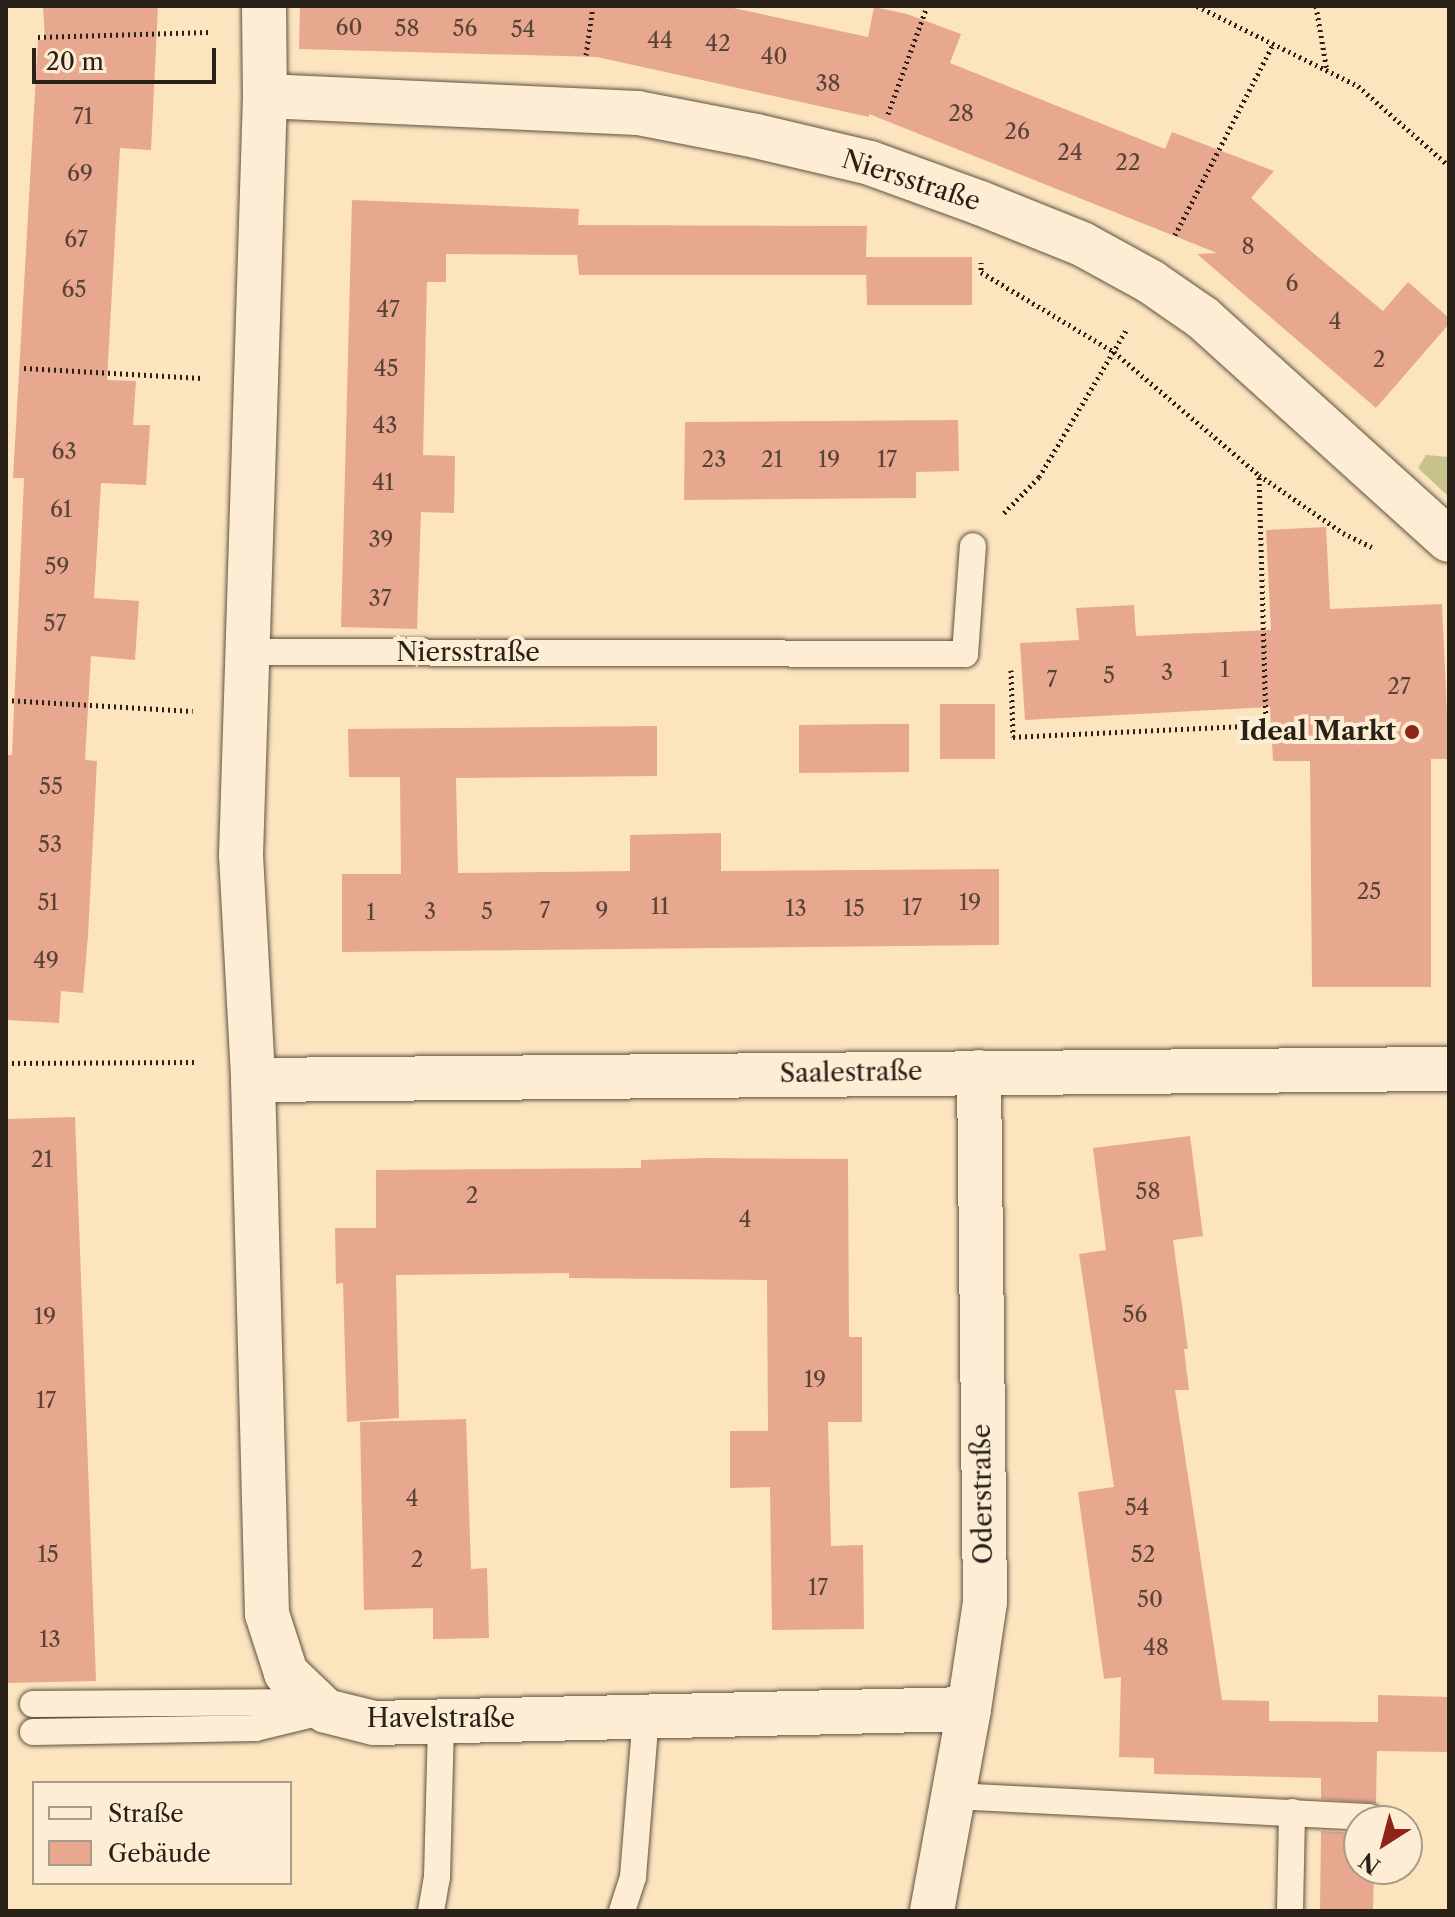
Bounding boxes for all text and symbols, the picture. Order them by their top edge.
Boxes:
house number: 60 [336,15,362,41]
house number: 58 [395,16,419,42]
house number: 56 [453,16,477,42]
house number: 54 [511,17,535,43]
house number: 44 [647,28,673,54]
house number: 42 [705,31,731,57]
scale bar [36,32,220,82]
house number: 40 [761,44,787,70]
text: 20 m [46,47,104,76]
house number: 38 [815,71,841,97]
house number: 28 [948,101,974,127]
house number: 71 [73,104,93,130]
house number: 26 [1004,119,1030,145]
house number: 24 [1057,140,1083,166]
street label: Niersstraße [838,144,984,218]
house number: 22 [1115,150,1141,176]
house number: 69 [67,161,93,187]
house number: 67 [64,227,88,253]
house number: 8 [1241,234,1255,260]
house number: 6 [1286,271,1298,297]
house number: 65 [62,277,86,303]
house number: 47 [376,297,400,323]
house number: 4 [1329,309,1341,335]
house number: 2 [1373,347,1385,373]
house number: 45 [374,356,398,382]
house number: 43 [373,413,397,439]
house number: 63 [52,439,76,465]
house number: 23 [702,447,726,473]
house number: 21 [761,447,783,473]
house number: 19 [818,447,840,473]
house number: 17 [877,447,897,473]
house number: 41 [372,470,394,496]
house number: 61 [50,497,72,523]
house number: 39 [368,527,394,553]
house number: 59 [45,554,69,580]
house number: 37 [369,586,391,612]
house number: 57 [44,611,66,637]
street label: Niersstraße [396,637,540,669]
house number: 1 [1220,657,1230,683]
house number: 3 [1161,660,1173,686]
house number: 5 [1103,663,1115,689]
house number: 7 [1047,667,1057,693]
house number: 27 [1387,674,1411,700]
place label: Ideal Markt [1240,716,1396,748]
marker: Ideal Markt [1403,723,1421,741]
house number: 55 [39,774,63,800]
house number: 53 [38,832,62,858]
house number: 25 [1357,879,1381,905]
house number: 51 [37,890,59,916]
house number: 19 [959,890,981,916]
house number: 11 [651,894,669,920]
house number: 17 [902,895,922,921]
house number: 13 [785,896,807,922]
house number: 15 [843,896,865,922]
house number: 7 [540,898,550,924]
house number: 9 [596,898,608,924]
house number: 3 [424,899,436,925]
house number: 5 [481,899,493,925]
house number: 1 [366,900,376,926]
house number: 49 [33,948,59,974]
street label: Saalestraße [779,1056,923,1090]
house number: 21 [31,1147,53,1173]
house number: 58 [1136,1179,1160,1205]
house number: 2 [466,1183,478,1209]
house number: 4 [739,1207,751,1233]
house number: 56 [1123,1302,1147,1328]
house number: 19 [34,1304,56,1330]
house number: 19 [804,1367,826,1393]
house number: 17 [36,1388,56,1414]
street label: Oderstraße [966,1423,1000,1565]
house number: 4 [406,1486,418,1512]
house number: 54 [1125,1495,1149,1521]
house number: 15 [37,1542,59,1568]
house number: 52 [1131,1542,1155,1568]
house number: 2 [411,1547,423,1573]
house number: 17 [808,1575,828,1601]
house number: 50 [1137,1587,1163,1613]
house number: 13 [39,1627,61,1653]
house number: 48 [1143,1635,1169,1661]
street label: Havelstraße [367,1703,515,1735]
legend [32,1781,292,1885]
text: Straße [108,1799,184,1828]
north arrow [1343,1805,1423,1885]
text: Gebäude [108,1839,211,1868]
text: N [1354,1847,1385,1880]

